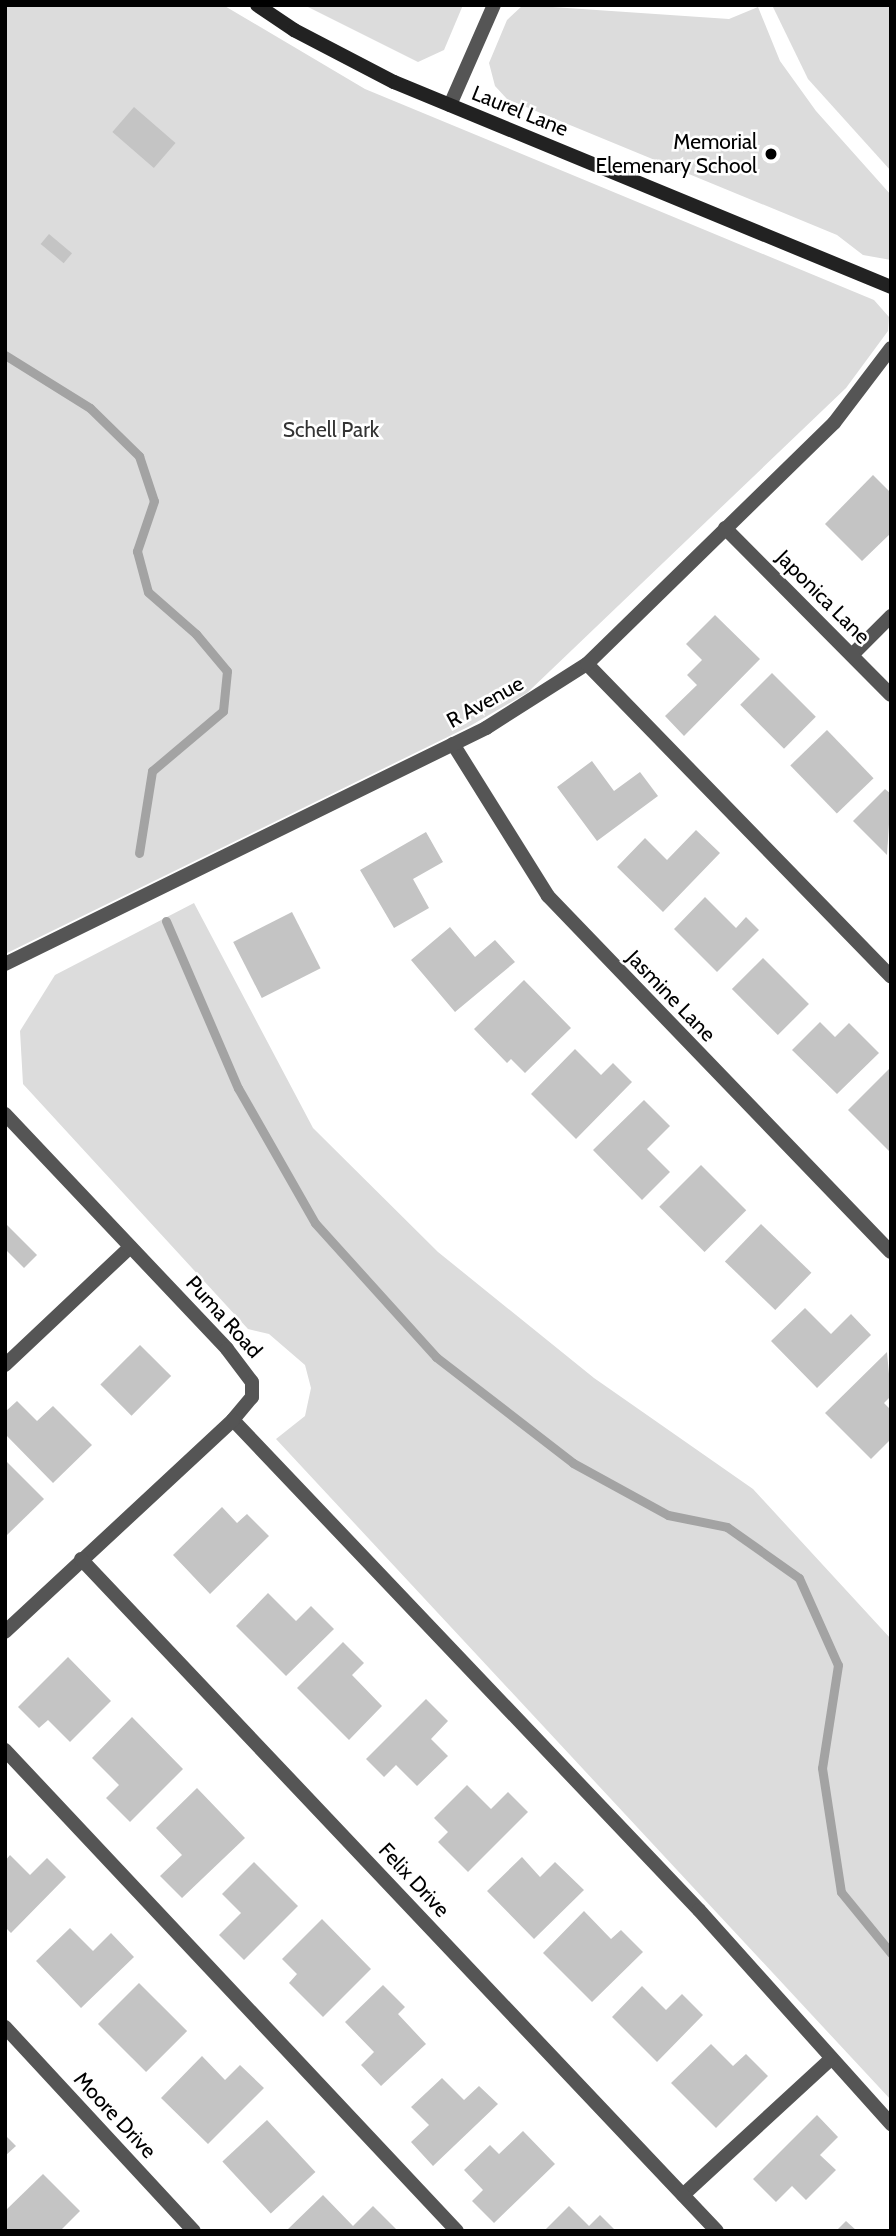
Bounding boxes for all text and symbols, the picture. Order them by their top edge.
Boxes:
street label: Laurel Lane [468,80,572,142]
place label: Memorial Elemenary School [596,129,757,179]
marker: Memorial Elemenary School [763,146,779,162]
park label: Schell Park [283,417,379,443]
street label: Japonica Lane [771,545,875,649]
street label: R Avenue [442,671,528,733]
street label: Jasmine Lane [621,945,721,1047]
street label: Puma Road [181,1271,267,1363]
street label: Felix Drive [373,1838,455,1922]
street label: Moore Drive [69,2067,161,2163]

